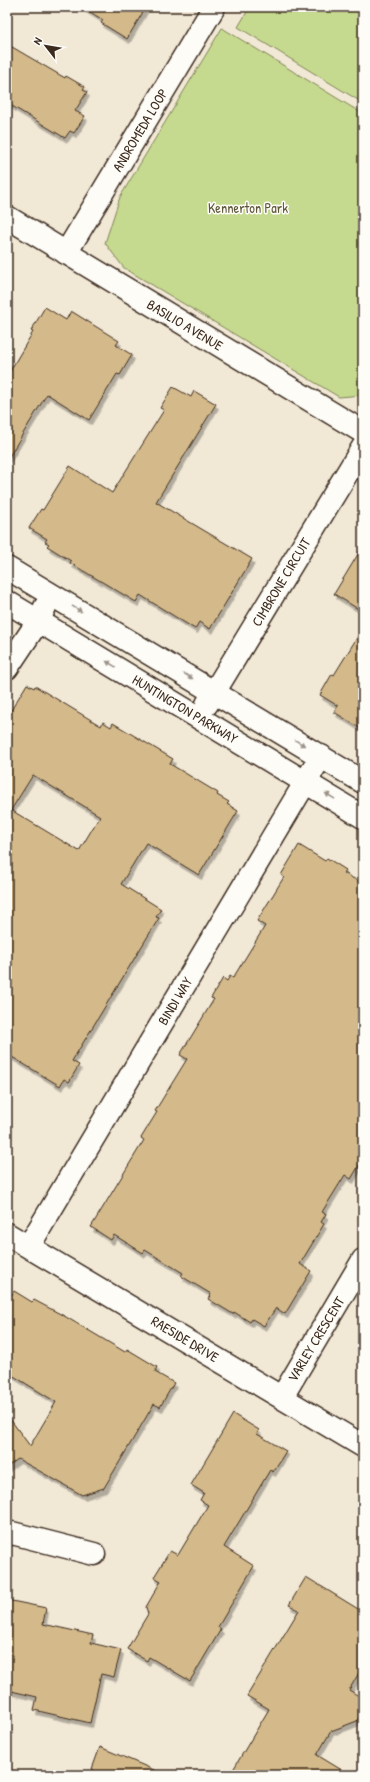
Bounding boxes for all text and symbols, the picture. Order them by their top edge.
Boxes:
north arrow [26,26,66,66]
text: N [30,35,45,47]
street label: ANDROMEDA LOOP [107,85,172,175]
park label: Kennerton Park [208,198,288,217]
street label: BASILIO AVENUE [144,294,227,355]
street label: CIMBRONE CIRCUIT [247,534,315,629]
one-way arrow [72,605,82,613]
one-way arrow [105,660,117,667]
street label: HUNTINGTON PARKWAY [129,670,242,748]
one-way arrow [182,673,194,680]
one-way arrow [294,740,306,747]
one-way arrow [324,793,336,800]
street label: BINDI WAY [153,973,197,1028]
street label: VARLEY CRESCENT [283,1292,349,1385]
street label: RAESIDE DRIVE [148,1311,223,1366]

